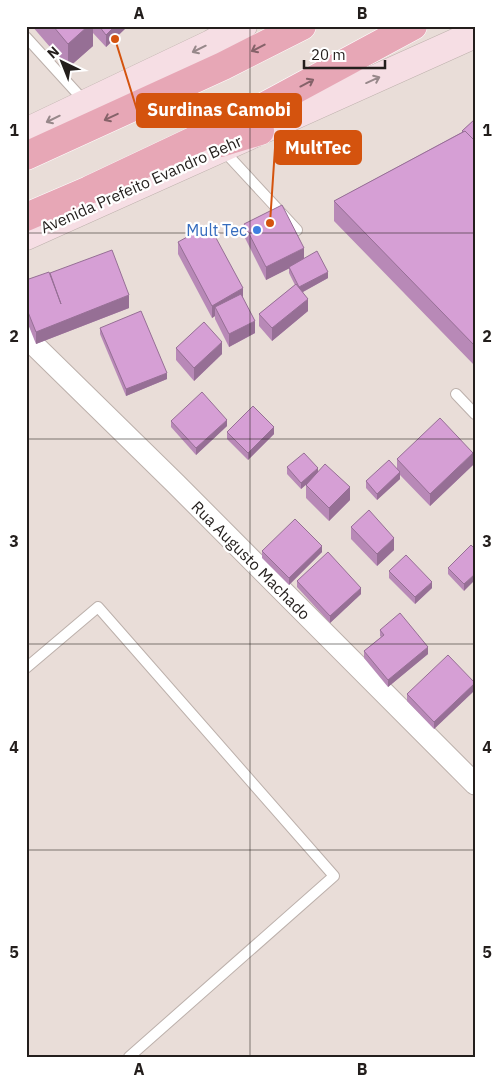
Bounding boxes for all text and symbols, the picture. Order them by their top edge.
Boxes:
text: A [134,3,145,23]
text: B [357,3,368,23]
north arrow [38,38,88,88]
scale bar [304,38,385,70]
text: N [43,42,63,63]
one-way arrow [192,44,207,54]
one-way arrow [251,44,266,53]
text: 20 m [311,45,346,64]
one-way arrow [365,75,380,85]
one-way arrow [300,78,315,88]
callout: Surdinas Camobi [137,94,301,127]
text: Surdinas Camobi [147,98,291,121]
one-way arrow [104,113,119,123]
one-way arrow [46,115,61,124]
text: 1 [9,120,19,140]
text: 1 [482,120,492,140]
street label: Avenida Prefeito Evandro Behr [37,130,245,238]
callout: MultTec [275,131,361,164]
text: MultTec [285,136,351,159]
place label: Mult Tec [186,220,247,240]
marker: Mult Tec [251,224,263,236]
text: 2 [9,326,19,346]
text: 2 [482,326,492,346]
street label: Rua Augusto Machado [187,496,315,624]
text: 3 [9,531,19,551]
text: 3 [482,531,492,551]
text: 4 [9,737,19,757]
text: 4 [482,737,492,757]
text: 5 [9,942,19,962]
text: 5 [482,942,492,962]
text: A [134,1059,145,1079]
text: B [357,1059,368,1079]

